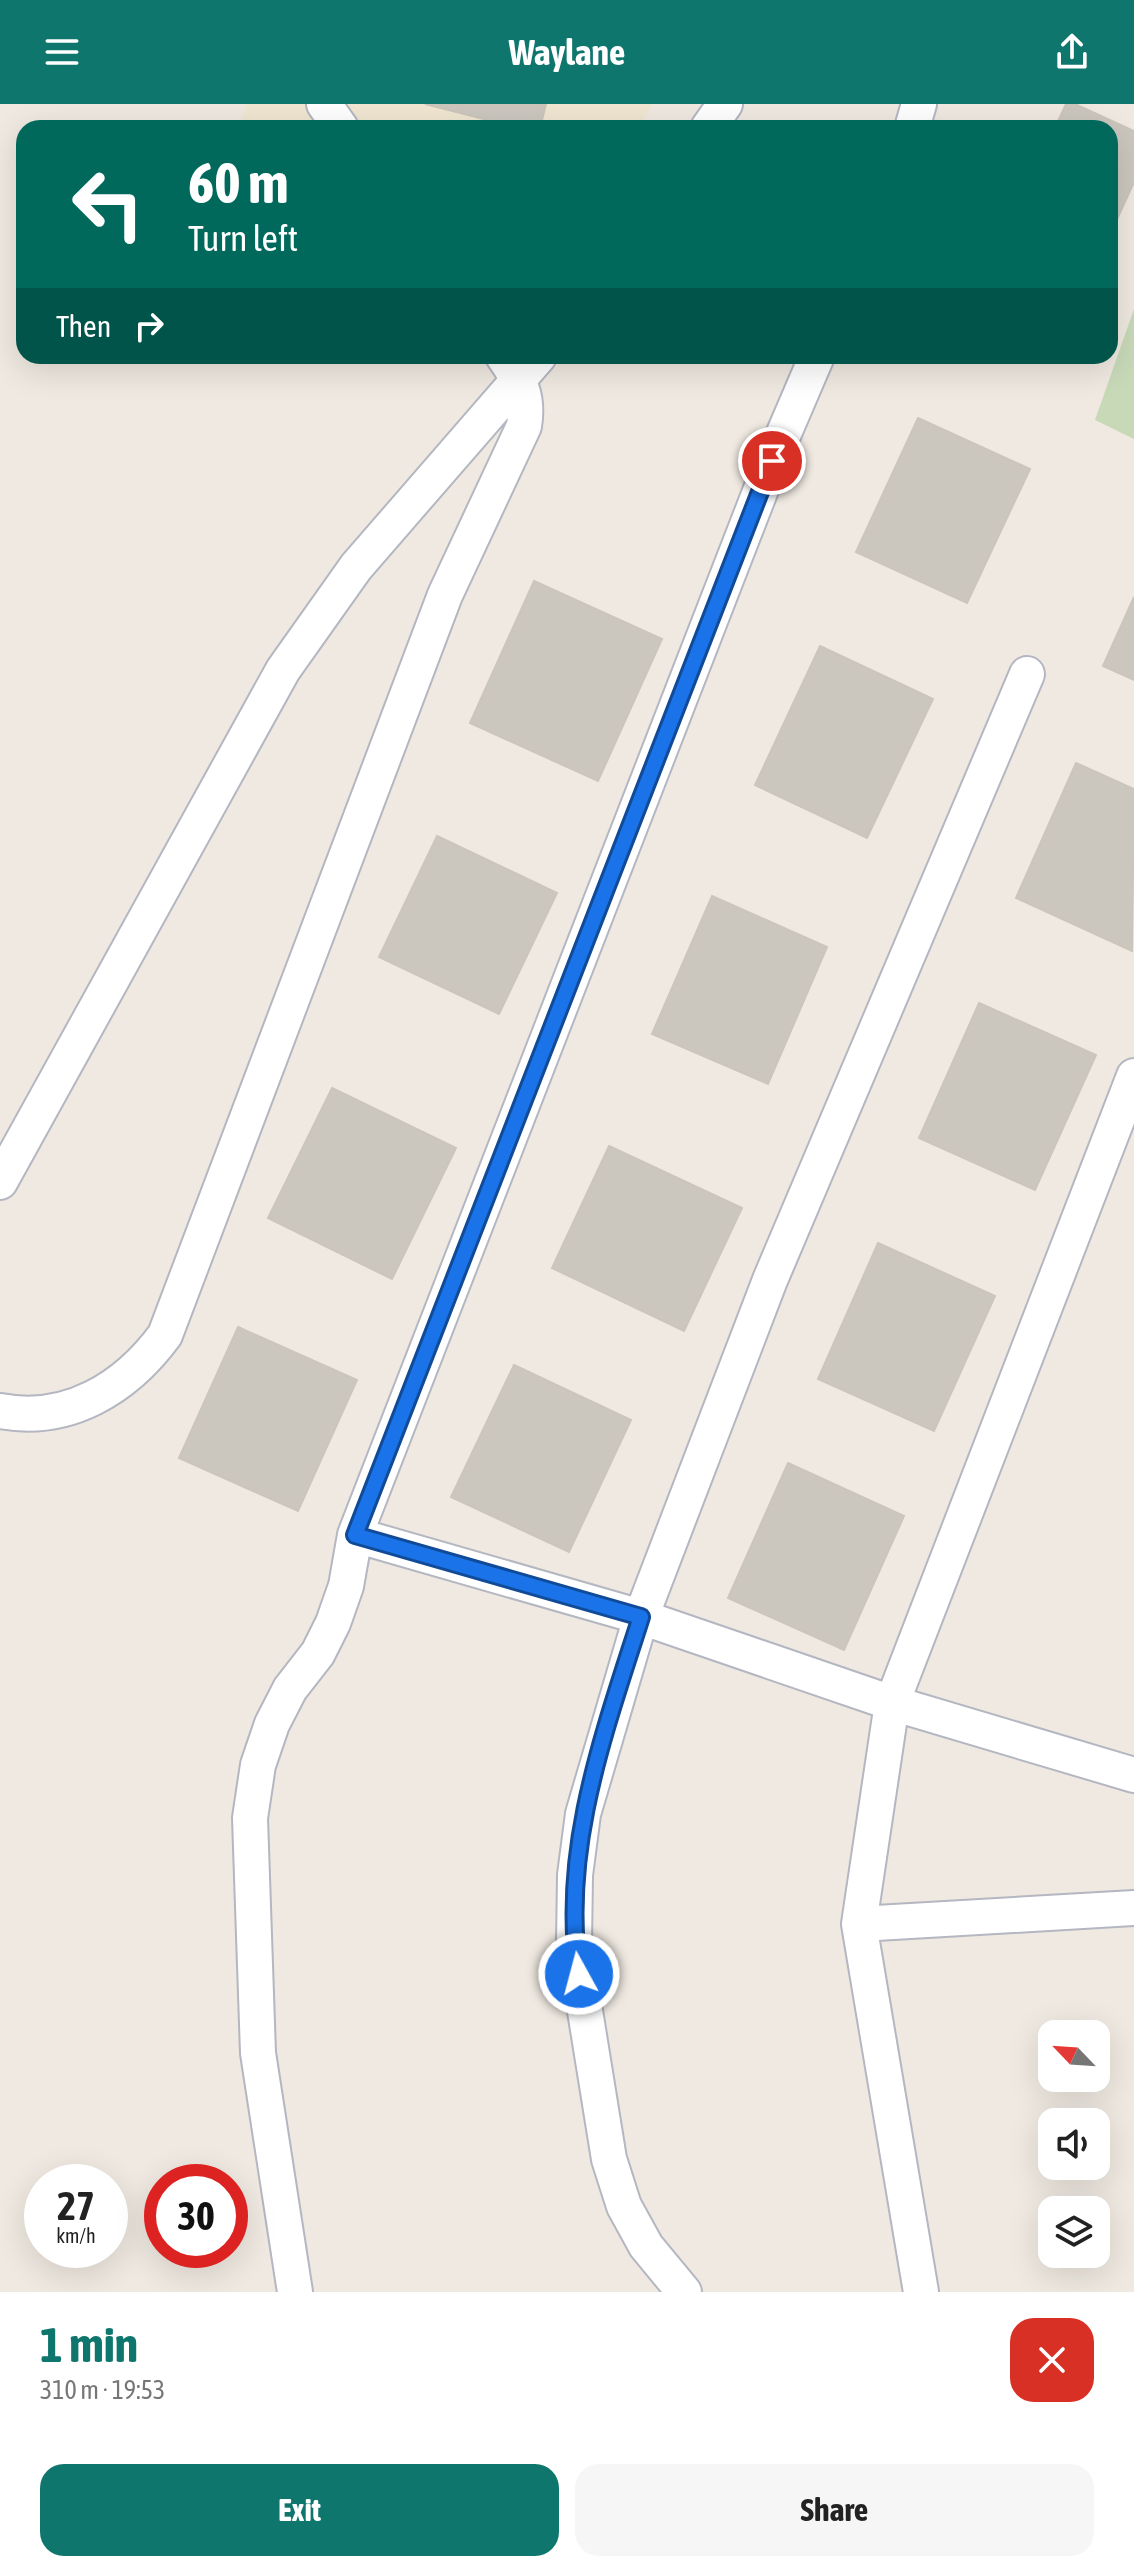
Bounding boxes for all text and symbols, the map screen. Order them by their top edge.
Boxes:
icon: menu [40,30,84,74]
icon: share [1050,30,1094,74]
text: Waylane [509,31,625,73]
text: 60 m [188,151,289,215]
icon: left [56,152,160,256]
text: Turn left [188,217,298,259]
icon: right [127,304,171,348]
text: Then [56,309,111,343]
pin [738,427,806,495]
icon: arrive [750,439,794,483]
position arrow [537,1932,621,2016]
north arrow [1038,2020,1110,2092]
map controls [1038,2020,1110,2268]
button: sound [1038,2108,1110,2180]
speed limit sign: 30 [144,2164,248,2268]
text: 27 [57,2183,95,2228]
button: layers [1038,2196,1110,2268]
text: km/h [56,2224,96,2247]
text: 1 min [40,2317,138,2372]
button: close [1010,2318,1094,2402]
text: 310 m · 19:53 [40,2375,165,2405]
button: Exit [40,2464,559,2556]
button: Share [575,2464,1094,2556]

